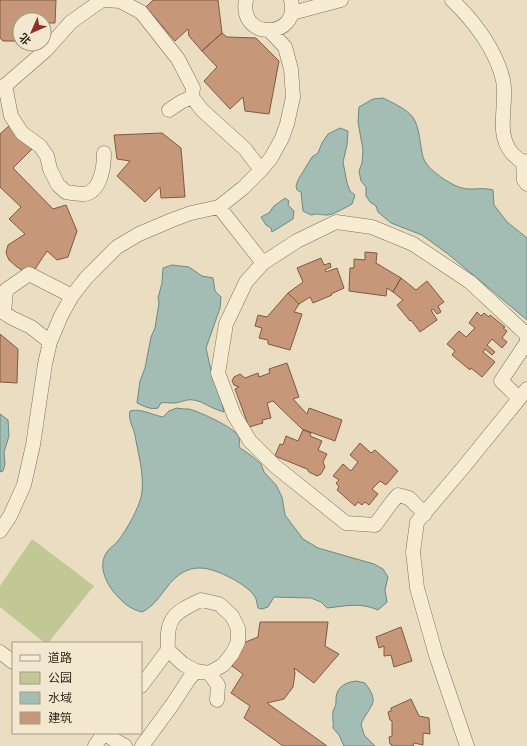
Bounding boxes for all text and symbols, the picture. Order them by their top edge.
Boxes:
north arrow [12,12,52,52]
text: 北 [17,30,34,47]
legend [12,642,142,734]
text: 道路 [48,651,72,665]
text: 公园 [48,671,72,685]
text: 水域 [48,691,72,705]
text: 建筑 [48,711,72,725]

